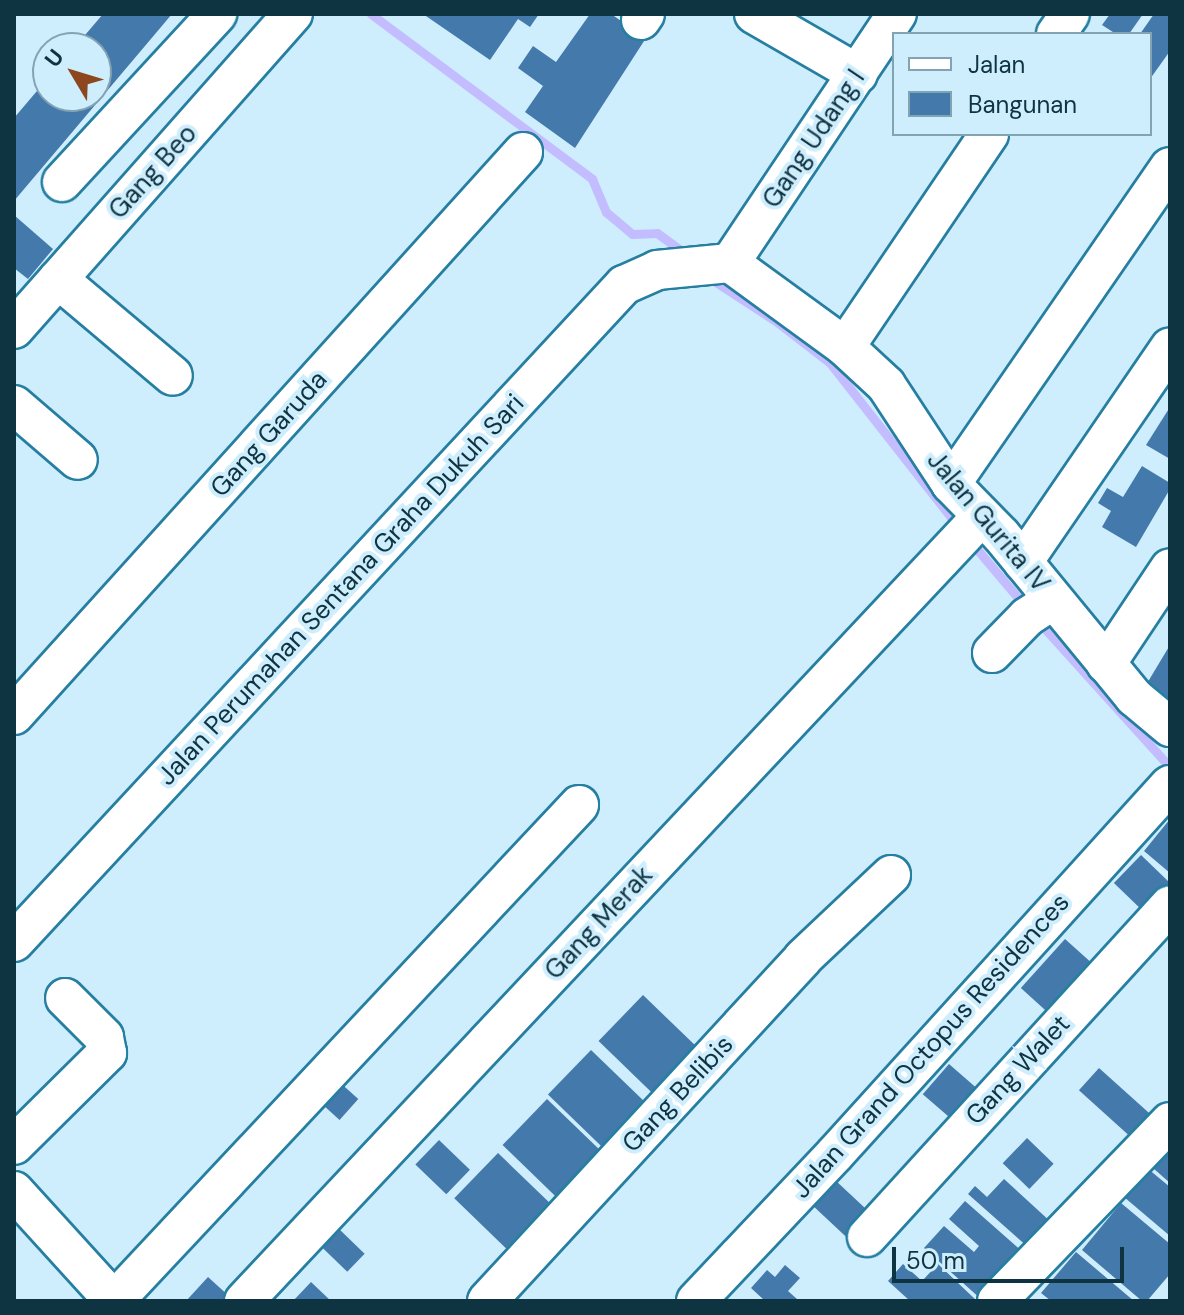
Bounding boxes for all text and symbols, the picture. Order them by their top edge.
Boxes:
north arrow [32,32,112,112]
legend [892,32,1152,136]
text: U [38,43,70,73]
text: Jalan [968,49,1025,80]
street label: Gang Udang I [756,64,872,214]
text: Bangunan [968,89,1077,120]
street label: Gang Beo [103,118,203,226]
street label: Gang Garuda [204,364,334,504]
street label: Jalan Perumahan Sentana Graha Dukuh Sari [151,388,531,792]
street label: Jalan Gurita IV [920,445,1056,599]
street label: Gang Merak [539,860,659,986]
street label: Jalan Grand Octopus Residences [786,887,1076,1205]
street label: Gang Walet [959,1009,1077,1131]
street label: Gang Belibis [616,1029,740,1159]
scale bar [896,1231,1128,1281]
text: 50 m [906,1245,965,1276]

